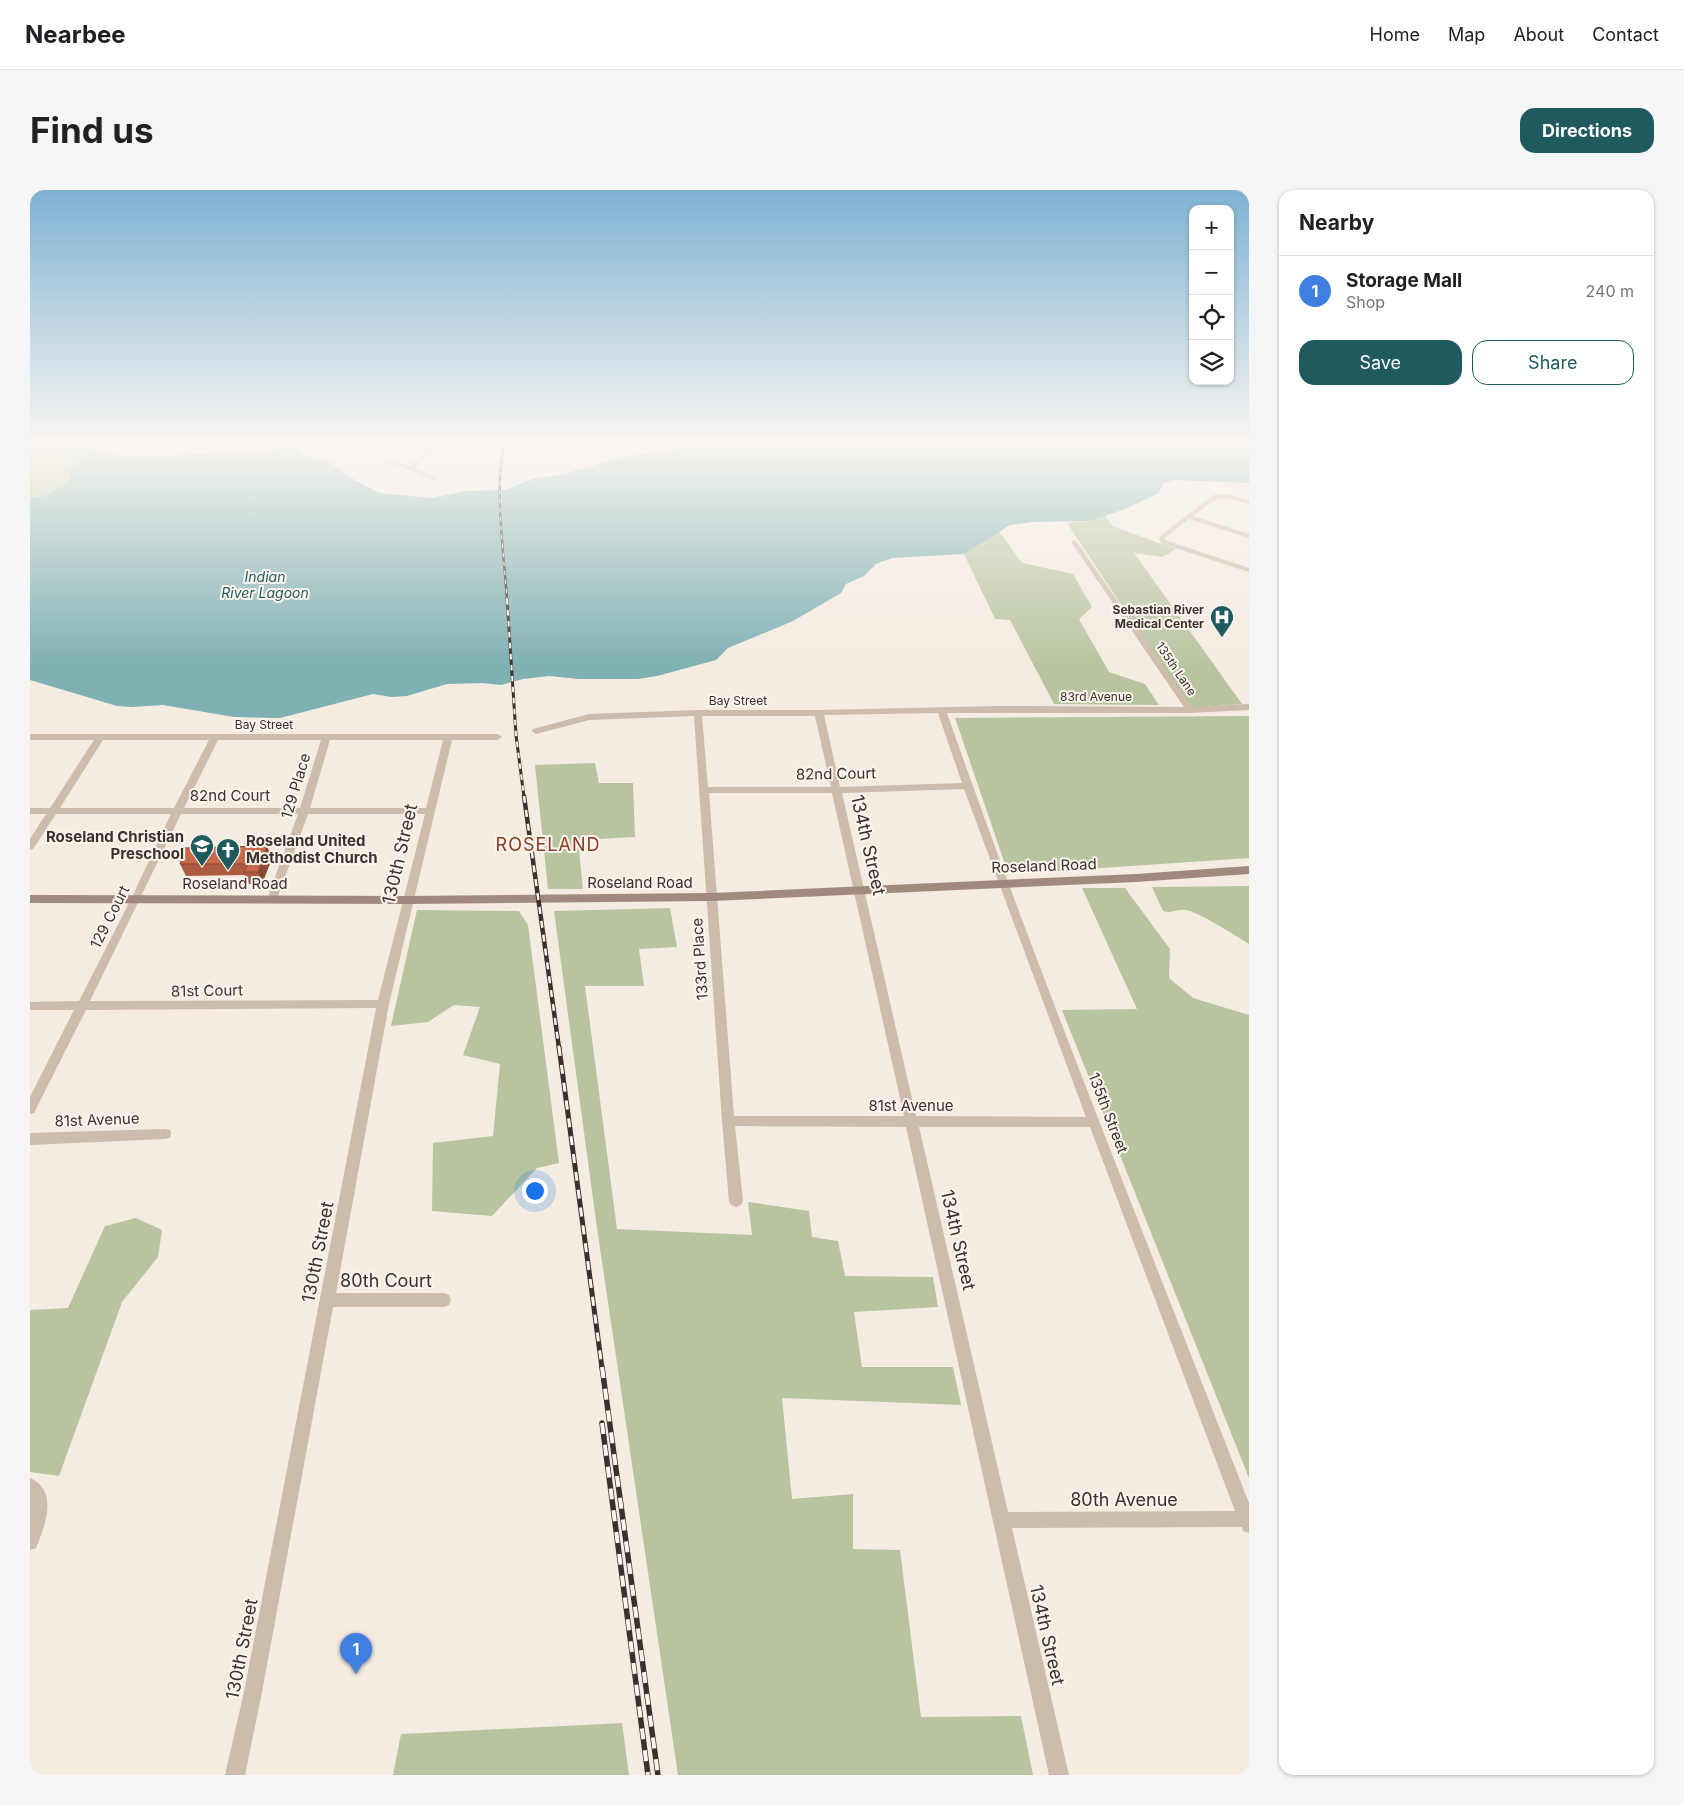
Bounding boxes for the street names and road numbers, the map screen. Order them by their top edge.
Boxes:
street label: 135th Lane [1153,639,1200,698]
street label: 83rd Avenue [1060,689,1132,704]
street label: Bay Street [709,693,767,708]
street label: Bay Street [235,717,293,732]
street label: 129 Place [277,751,315,821]
street label: 82nd Court [796,763,876,784]
street label: 82nd Court [190,786,270,805]
street label: 134th Street [847,793,890,897]
street label: 130th Street [378,802,421,906]
street label: Roseland Road [991,854,1097,877]
street label: Roseland Road [587,873,693,892]
street label: Roseland Road [182,874,288,893]
street label: 129 Court [86,882,134,952]
street label: 133rd Place [687,917,712,1001]
street label: 81st Court [171,980,243,1001]
street label: 135th Street [1084,1070,1133,1156]
street label: 81st Avenue [868,1096,954,1115]
street label: 81st Avenue [54,1109,140,1130]
street label: 134th Street [937,1188,980,1292]
street label: 130th Street [297,1200,338,1304]
street label: 80th Court [340,1270,432,1291]
street label: 80th Avenue [1070,1489,1178,1510]
street label: 134th Street [1026,1583,1069,1687]
street label: 130th Street [221,1597,262,1701]

